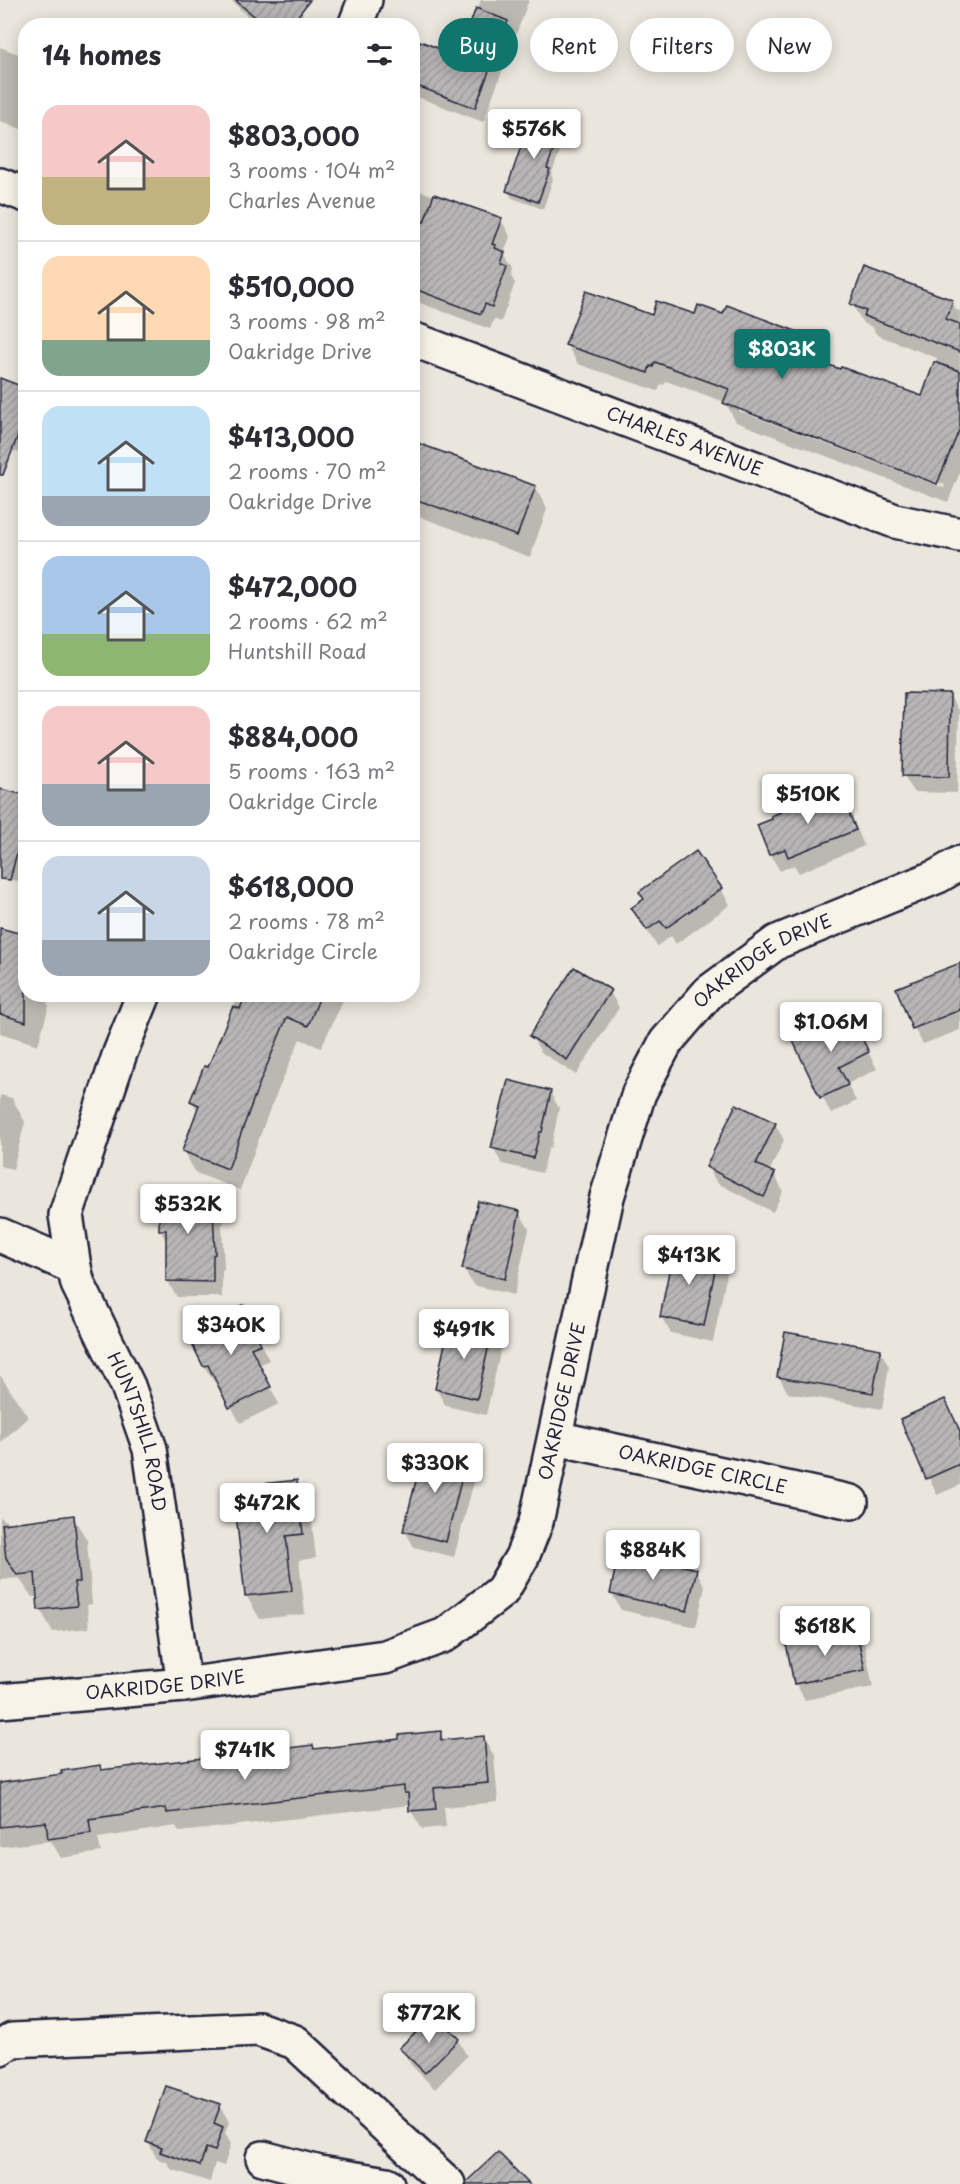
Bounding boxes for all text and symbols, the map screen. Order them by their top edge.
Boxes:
chip: Buy [438,18,518,72]
chip: Rent [530,18,618,72]
chip: Filters [630,18,734,72]
chip: New [746,18,832,72]
text: 14 homes [42,35,161,74]
icon: filters [363,38,396,71]
pin: $576K [492,109,576,160]
text: $576K [502,113,566,143]
text: $803,000 [228,116,359,155]
icon: home [90,129,162,201]
text: 3 rooms · 104 m² [228,155,395,185]
text: Charles Avenue [228,185,376,215]
text: $510,000 [228,267,355,306]
icon: home [90,280,162,352]
text: 3 rooms · 98 m² [228,306,386,336]
pin: $803K [740,329,824,380]
text: $803K [748,333,816,363]
text: Oakridge Drive [228,336,372,366]
street label: CHARLES AVENUE [603,398,767,482]
text: $413,000 [228,417,354,456]
icon: home [90,430,162,502]
text: 2 rooms · 70 m² [228,456,386,486]
text: Oakridge Drive [228,486,372,516]
text: $472,000 [228,567,357,606]
icon: home [90,580,162,652]
text: 2 rooms · 62 m² [228,606,388,636]
text: Huntshill Road [228,636,367,666]
text: $884,000 [228,717,358,756]
icon: home [90,730,162,802]
text: 5 rooms · 163 m² [228,756,395,786]
pin: $510K [766,774,850,825]
text: $510K [776,778,840,808]
text: Oakridge Circle [228,786,378,816]
text: $618,000 [228,867,354,906]
icon: home [90,880,162,952]
text: 2 rooms · 78 m² [228,906,385,936]
street label: OAKRIDGE DRIVE [686,906,835,1014]
text: Oakridge Circle [228,936,378,966]
pin: $1.06M [782,1002,880,1053]
text: $1.06M [794,1006,868,1036]
pin: $532K [146,1184,230,1235]
text: $532K [154,1188,222,1218]
pin: $413K [647,1235,731,1286]
text: $413K [657,1239,721,1269]
pin: $340K [189,1305,273,1356]
text: $340K [197,1309,265,1339]
pin: $491K [422,1309,506,1360]
text: $491K [433,1313,495,1343]
street label: OAKRIDGE DRIVE [531,1320,591,1482]
street label: HUNTSHILL ROAD [101,1347,174,1513]
street label: OAKRIDGE CIRCLE [616,1437,790,1500]
pin: $330K [393,1443,477,1494]
text: $330K [401,1447,469,1477]
pin: $472K [225,1483,309,1534]
text: $472K [234,1487,300,1517]
pin: $884K [611,1530,695,1581]
text: $884K [620,1534,686,1564]
pin: $618K [783,1606,867,1657]
text: $618K [794,1610,856,1640]
street label: OAKRIDGE DRIVE [84,1662,247,1706]
pin: $741K [203,1730,287,1781]
text: $741K [215,1734,275,1764]
pin: $772K [387,1993,471,2044]
text: $772K [397,1997,461,2027]

